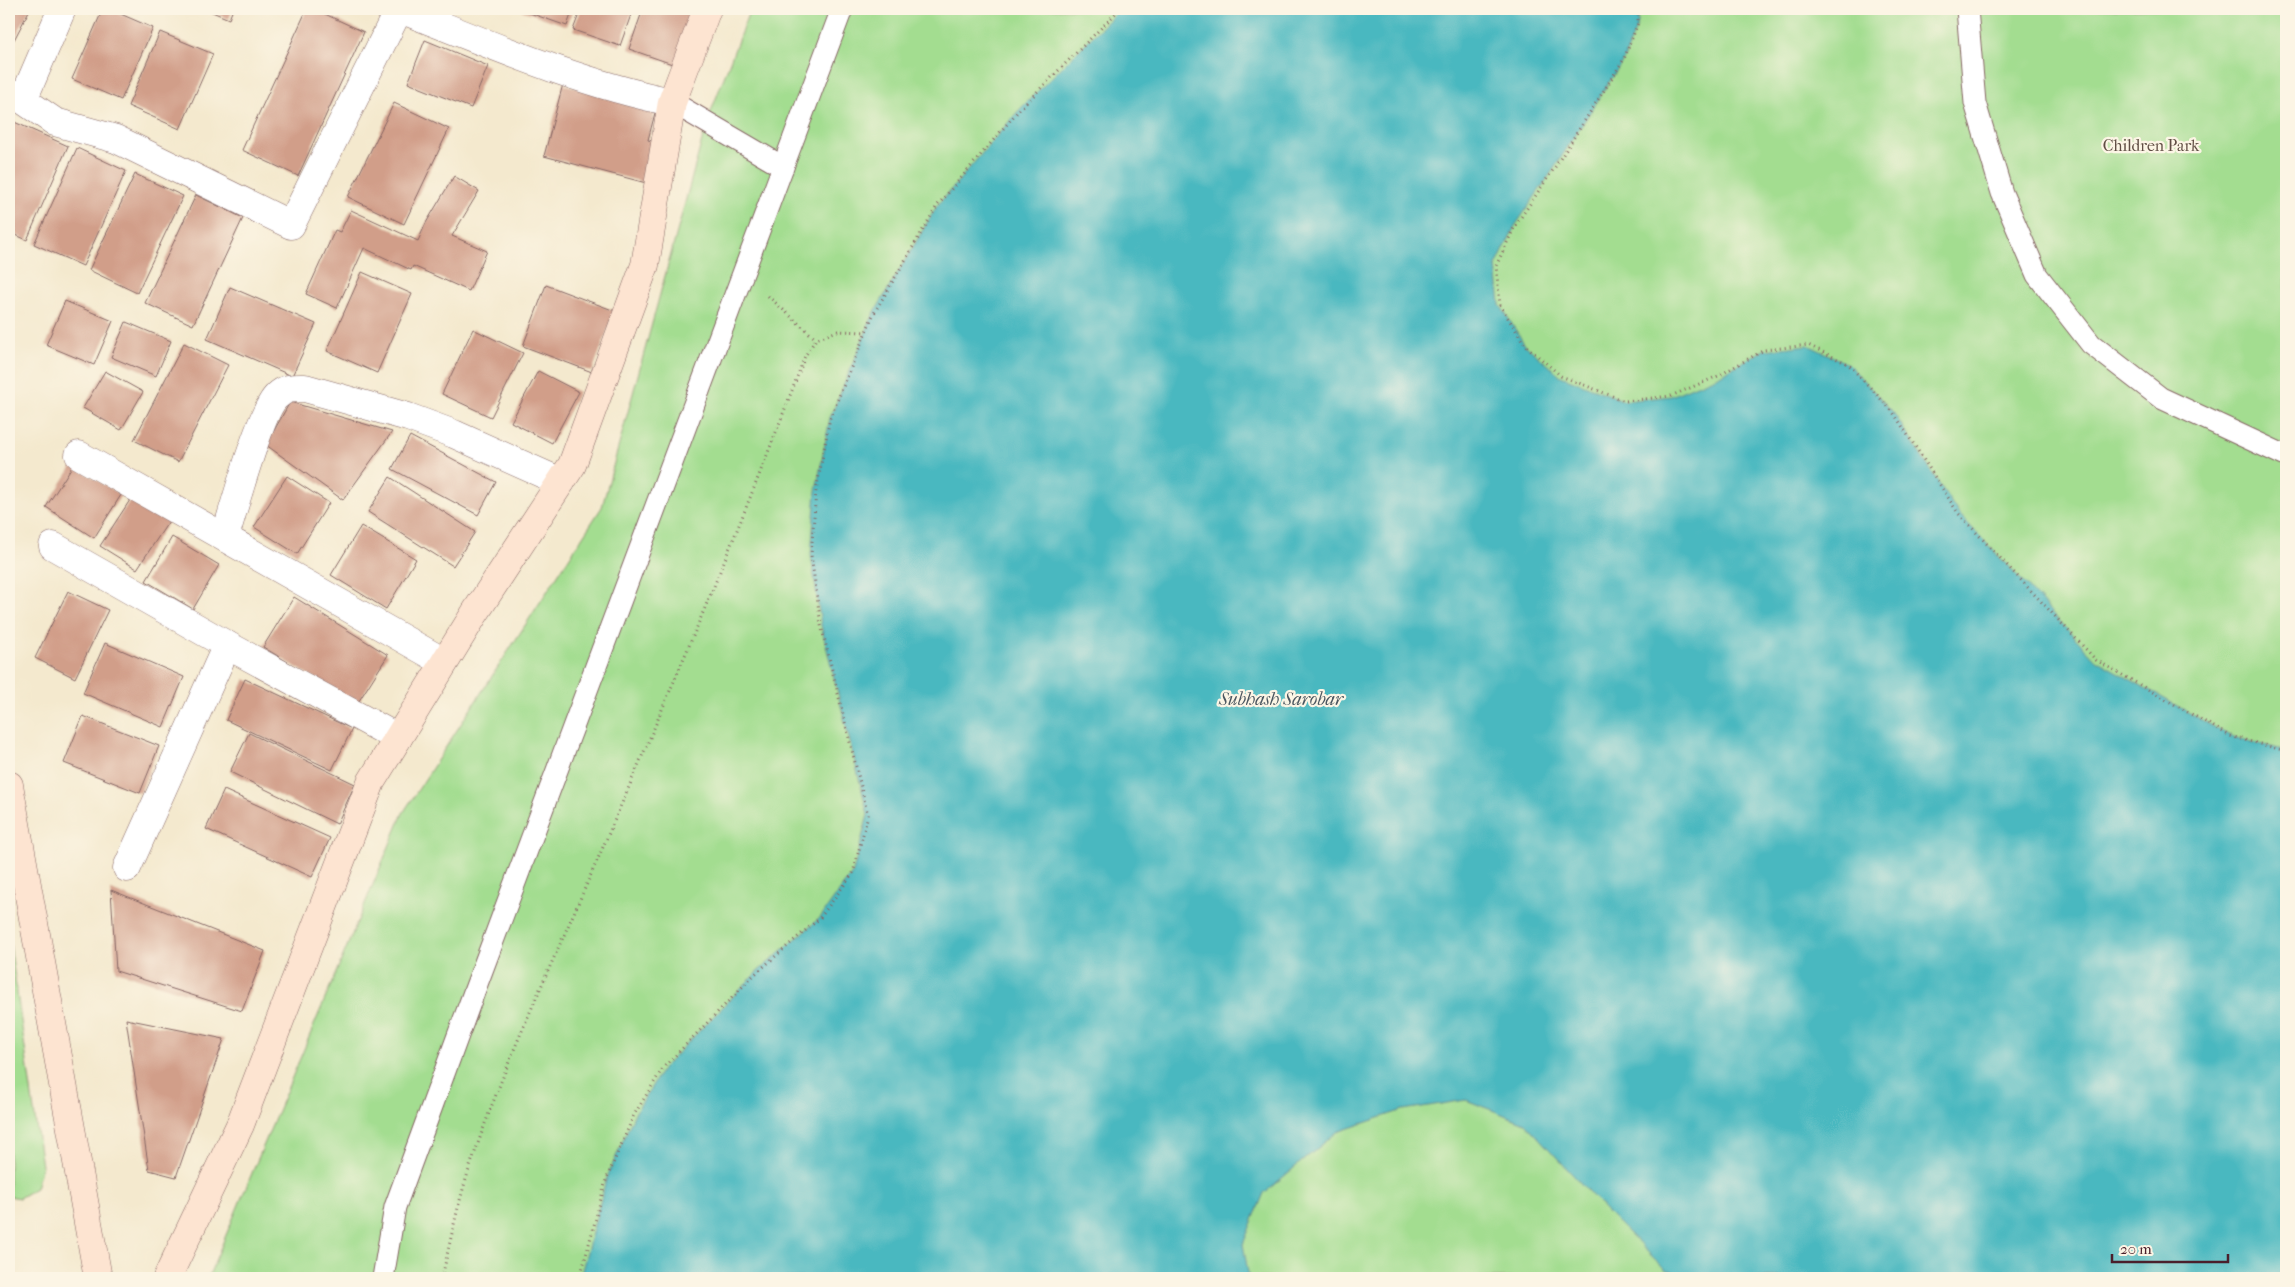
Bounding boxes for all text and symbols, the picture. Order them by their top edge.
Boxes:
park label: Children Park [2103,136,2200,155]
water label: Subhash Sarobar [1218,689,1345,710]
scale bar [2112,1232,2229,1264]
text: 20 m [2120,1240,2152,1258]

